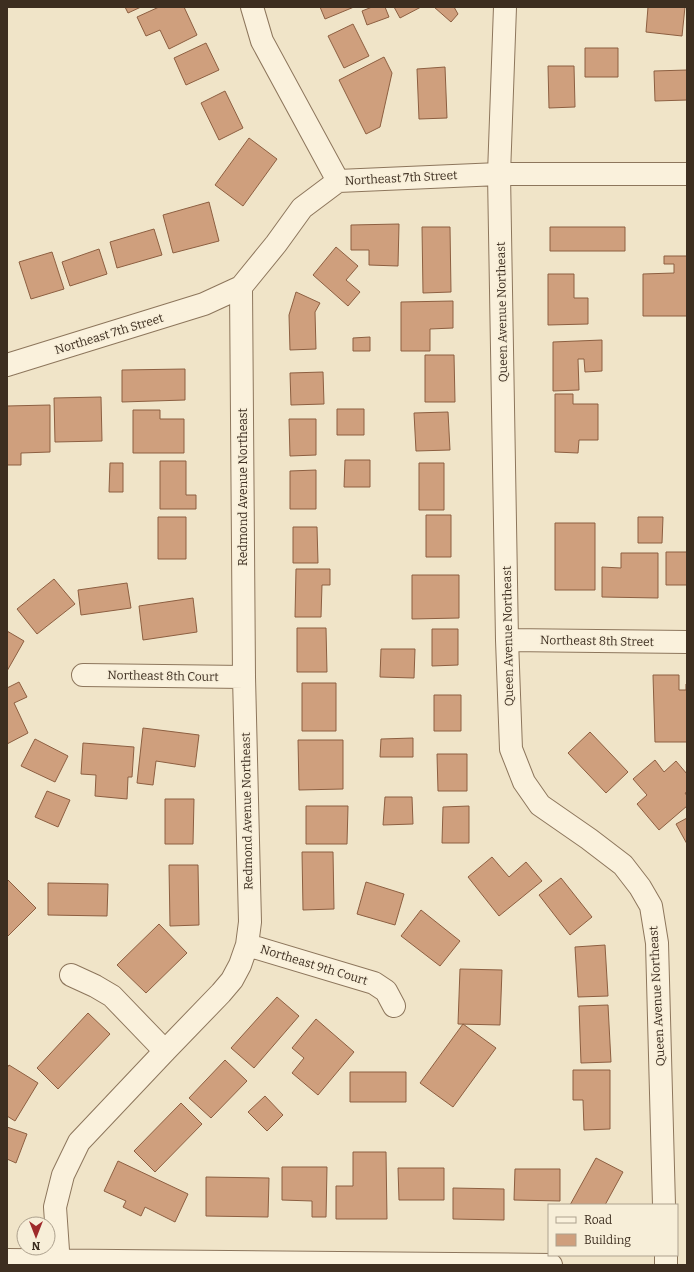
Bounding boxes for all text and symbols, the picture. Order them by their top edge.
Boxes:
street label: Northeast 7th Street [344,168,458,188]
street label: Queen Avenue Northeast [494,241,510,382]
street label: Northeast 7th Street [53,311,166,357]
street label: Redmond Avenue Northeast [236,407,250,566]
street label: Queen Avenue Northeast [500,565,516,706]
street label: Northeast 8th Street [540,633,655,649]
street label: Northeast 8th Court [107,668,219,684]
street label: Redmond Avenue Northeast [239,731,255,890]
street label: Queen Avenue Northeast [646,925,668,1067]
street label: Northeast 9th Court [259,942,370,988]
legend [548,1204,678,1256]
text: Road [584,1213,612,1227]
north arrow [16,1216,56,1256]
text: Building [584,1233,631,1247]
text: N [31,1239,40,1252]

